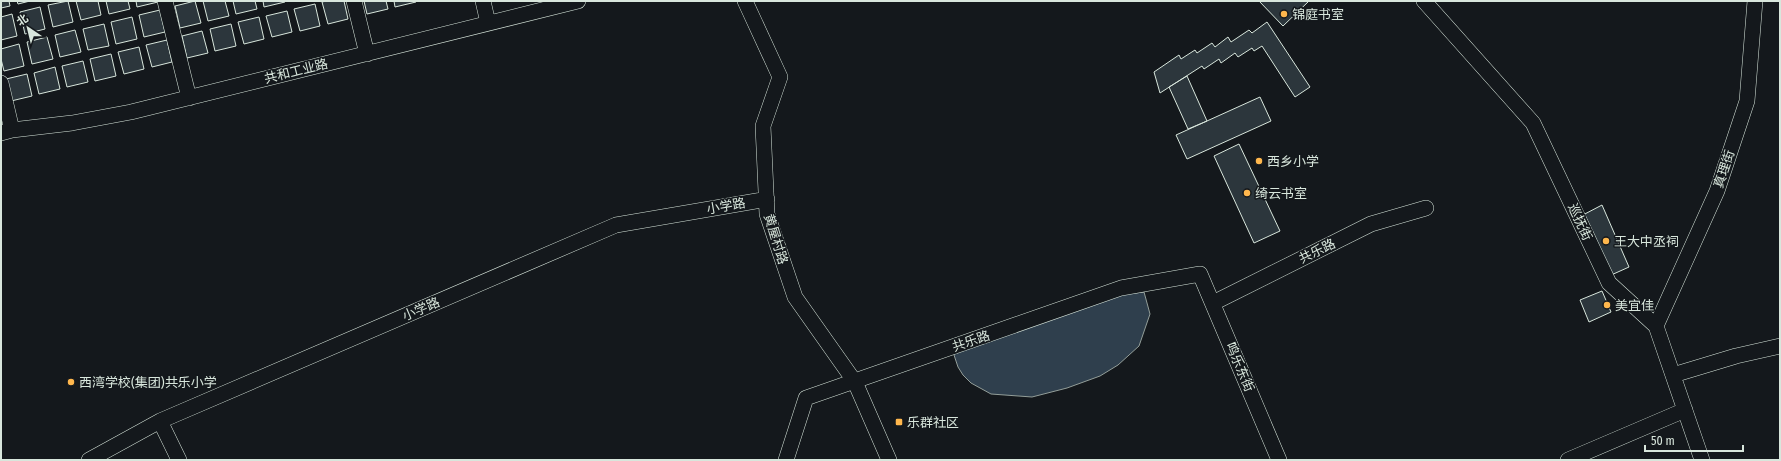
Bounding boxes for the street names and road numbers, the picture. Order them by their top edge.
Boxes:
street label: 共和工业路 [263,56,329,86]
street label: 真理街 [1711,148,1737,190]
street label: 小学路 [705,195,747,217]
street label: 巡抚街 [1565,201,1595,243]
street label: 黄屋村路 [761,212,791,266]
street label: 共乐路 [1296,236,1338,266]
street label: 小学路 [400,294,442,324]
street label: 共乐路 [950,328,992,354]
street label: 鸣乐东街 [1223,340,1257,394]

